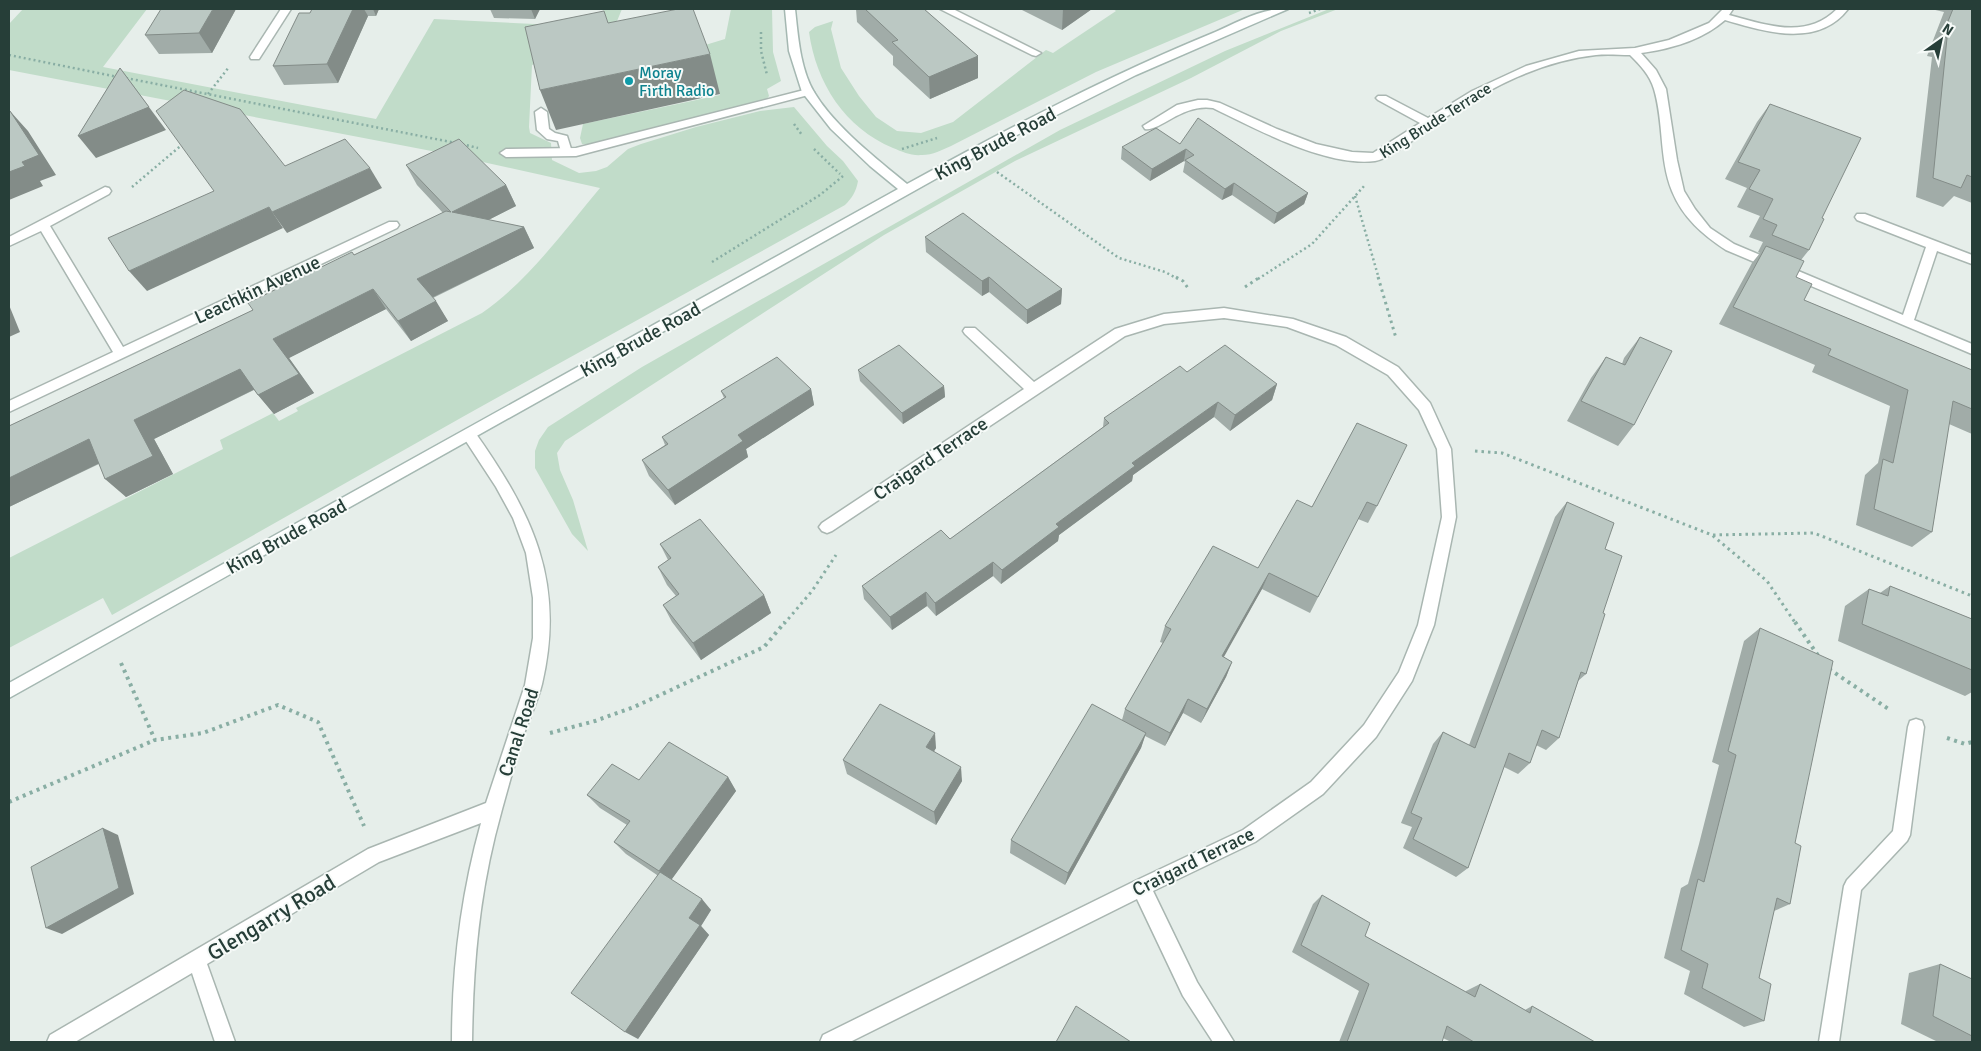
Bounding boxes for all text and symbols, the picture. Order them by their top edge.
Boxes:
north arrow [1916,15,1966,65]
text: N [1939,20,1957,39]
place label: Moray Firth Radio [639,63,714,101]
marker: Moray Firth Radio [623,75,635,87]
street label: King Brude Terrace [1376,78,1495,163]
street label: King Brude Road [931,102,1060,186]
street label: Leachkin Avenue [191,250,324,330]
street label: King Brude Road [576,297,705,383]
street label: Craigard Terrace [869,412,992,506]
street label: King Brude Road [222,494,351,580]
street label: Canal Road [493,685,544,779]
street label: Craigard Terrace [1128,822,1258,902]
street label: Glengarry Road [202,868,340,966]

